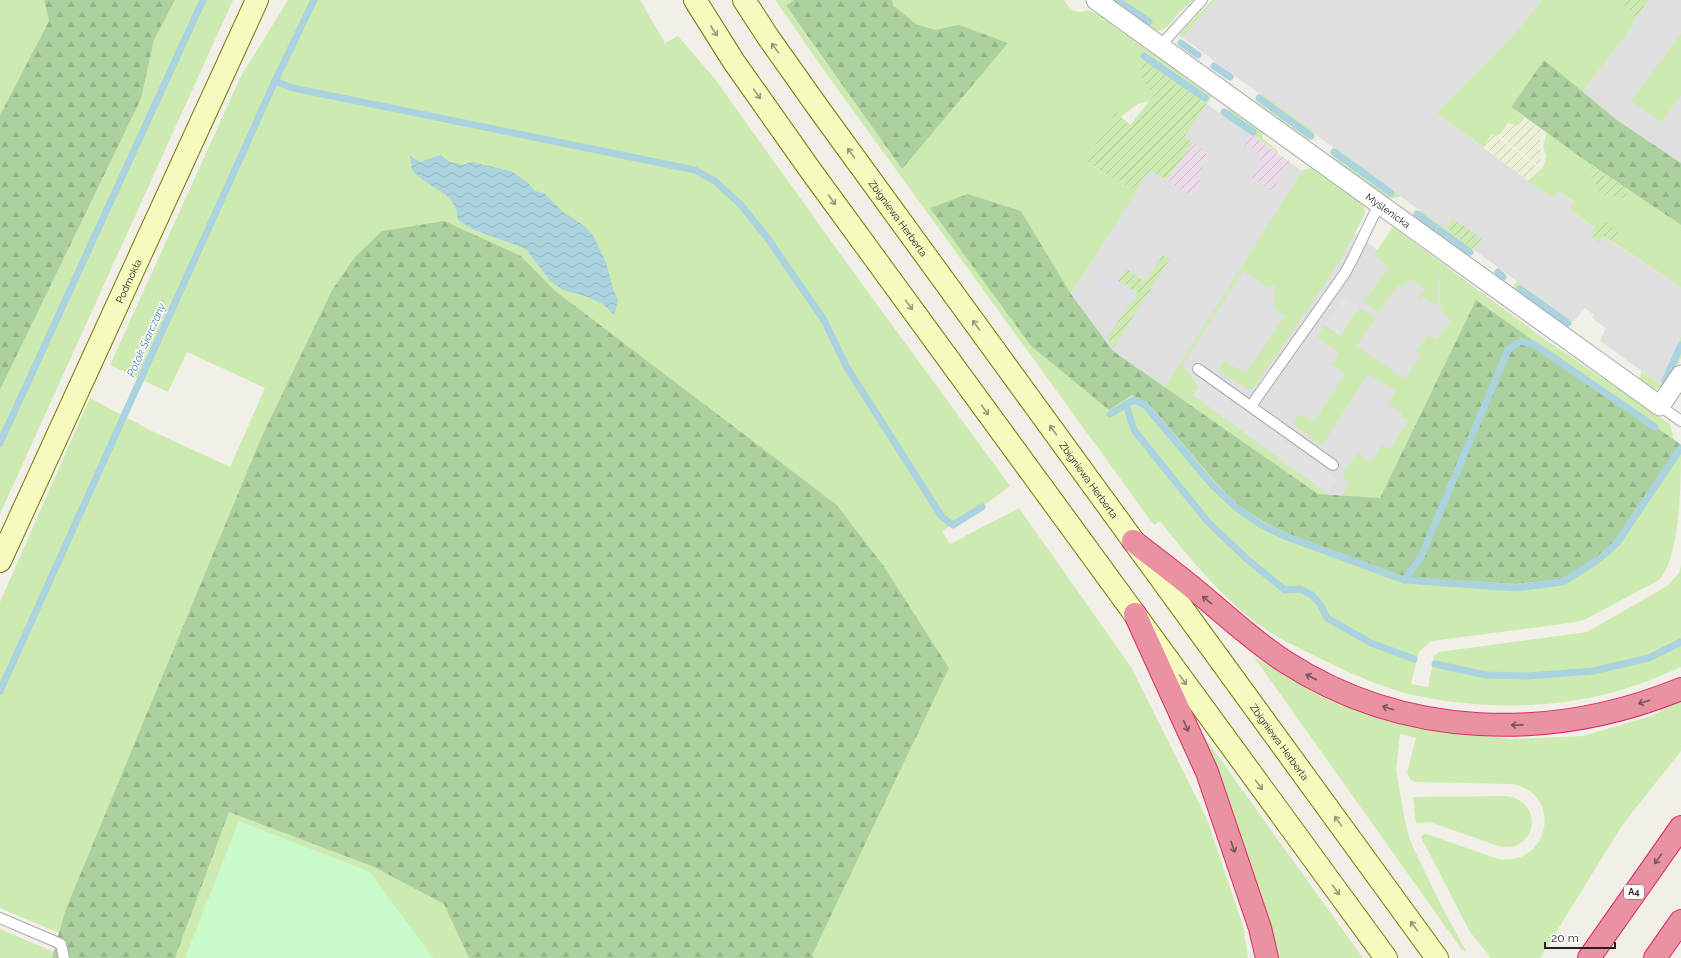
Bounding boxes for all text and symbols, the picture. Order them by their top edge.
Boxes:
one-way arrow [710,25,718,36]
one-way arrow [771,43,779,54]
one-way arrow [753,88,761,99]
one-way arrow [847,148,855,159]
street label: Zbigniewa Herberta [866,178,929,258]
street label: Myślenicka [1364,191,1412,230]
one-way arrow [828,194,836,205]
street label: Podmokła [114,257,144,305]
one-way arrow [905,299,913,310]
water label: Potok Siarczany [124,301,169,379]
one-way arrow [972,320,981,331]
one-way arrow [981,404,990,415]
one-way arrow [1049,425,1057,436]
street label: Zbigniewa Herberta [1057,440,1120,520]
one-way arrow [1202,596,1213,604]
one-way arrow [1306,673,1318,680]
one-way arrow [1179,674,1187,685]
one-way arrow [1638,699,1651,706]
street label: Zbigniewa Herberta [1248,702,1311,782]
one-way arrow [1382,704,1395,711]
one-way arrow [1183,720,1190,732]
one-way arrow [1511,721,1524,729]
one-way arrow [1255,779,1263,790]
one-way arrow [1334,816,1342,827]
one-way arrow [1229,841,1237,853]
one-way arrow [1654,853,1662,864]
one-way arrow [1332,884,1340,895]
road number: A4 [1624,885,1644,899]
one-way arrow [1410,921,1418,932]
scale bar [1545,924,1615,950]
text: 20 m [1551,931,1579,945]

